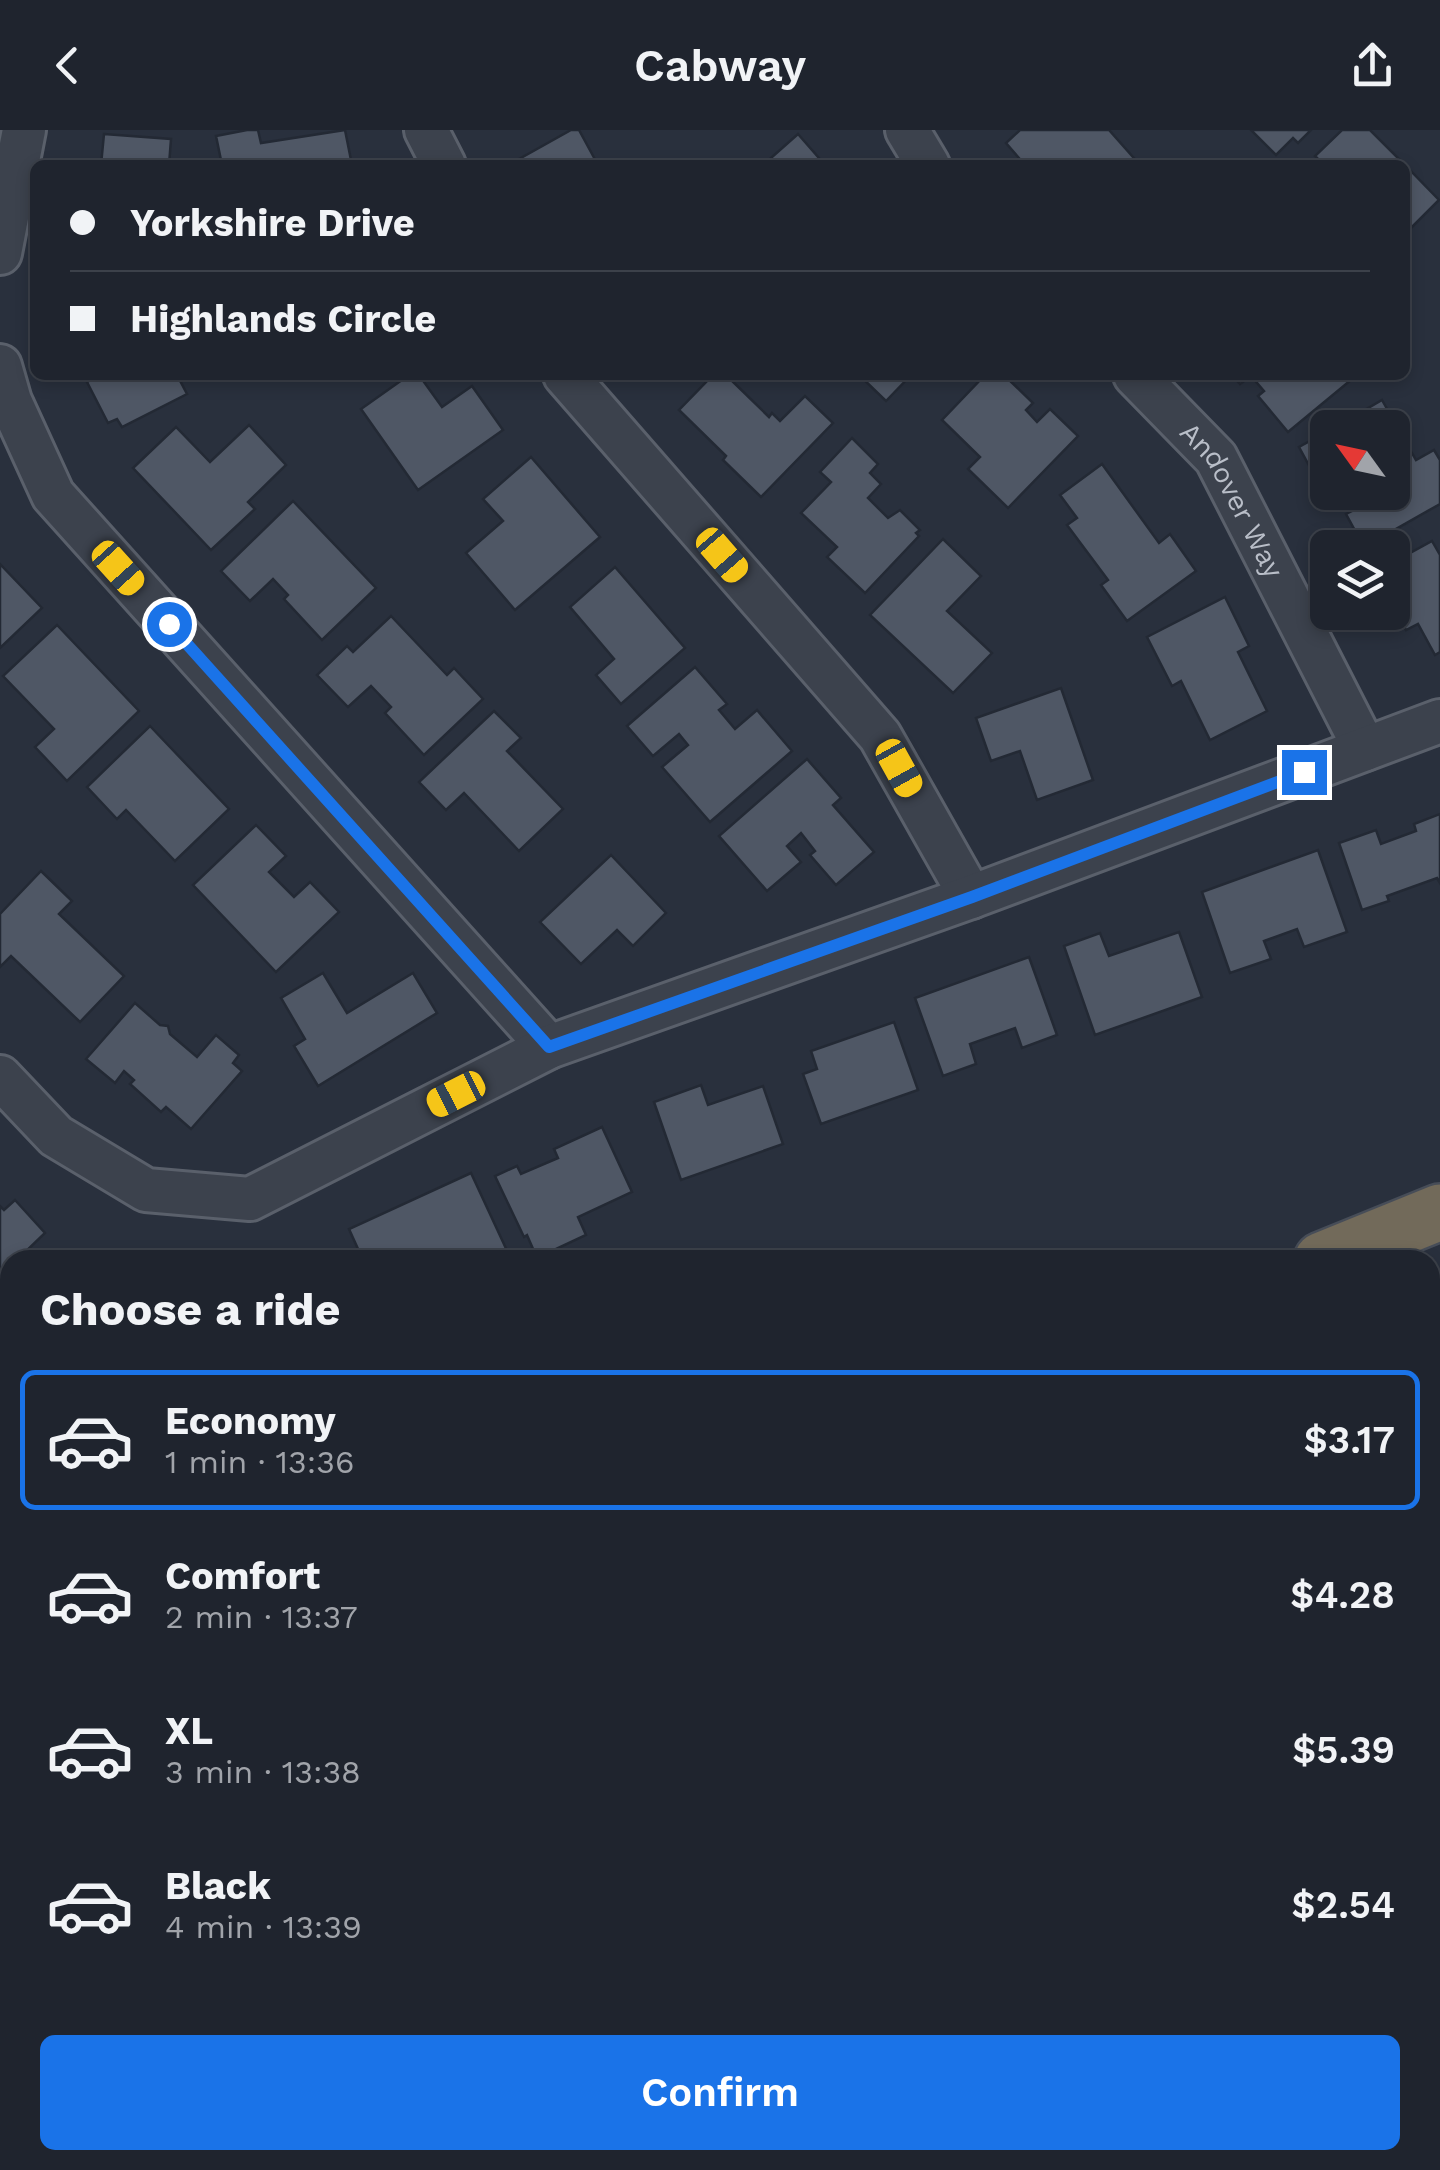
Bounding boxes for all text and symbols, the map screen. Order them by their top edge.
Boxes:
icon: back [40,38,95,93]
icon: share [1345,38,1400,93]
text: Cabway [634,39,806,92]
text: Yorkshire Drive [130,201,415,245]
text: Highlands Circle [130,297,436,341]
north arrow [1310,410,1410,510]
map controls [1310,410,1410,630]
street label: Andover Way [1173,415,1291,584]
car [691,523,753,587]
button: layers [1310,530,1410,630]
car [87,536,149,600]
route start [147,602,192,647]
car [871,734,927,802]
route end [1282,750,1327,795]
car [422,1067,490,1121]
text: Choose a ride [40,1283,340,1336]
icon: car [45,1395,135,1485]
text: Economy [165,1399,336,1443]
text: $3.17 [1304,1418,1395,1462]
text: 1 min · 13:36 [165,1443,354,1481]
icon: car [45,1550,135,1640]
text: Comfort [165,1554,320,1598]
text: $4.28 [1290,1573,1395,1617]
text: 2 min · 13:37 [165,1598,358,1636]
icon: car [45,1705,135,1795]
text: XL [165,1709,213,1753]
text: $5.39 [1292,1728,1395,1772]
text: 3 min · 13:38 [165,1753,361,1791]
icon: car [45,1860,135,1950]
text: Black [165,1864,271,1908]
text: $2.54 [1292,1883,1395,1927]
text: 4 min · 13:39 [165,1908,362,1946]
button: Confirm [40,2035,1400,2150]

